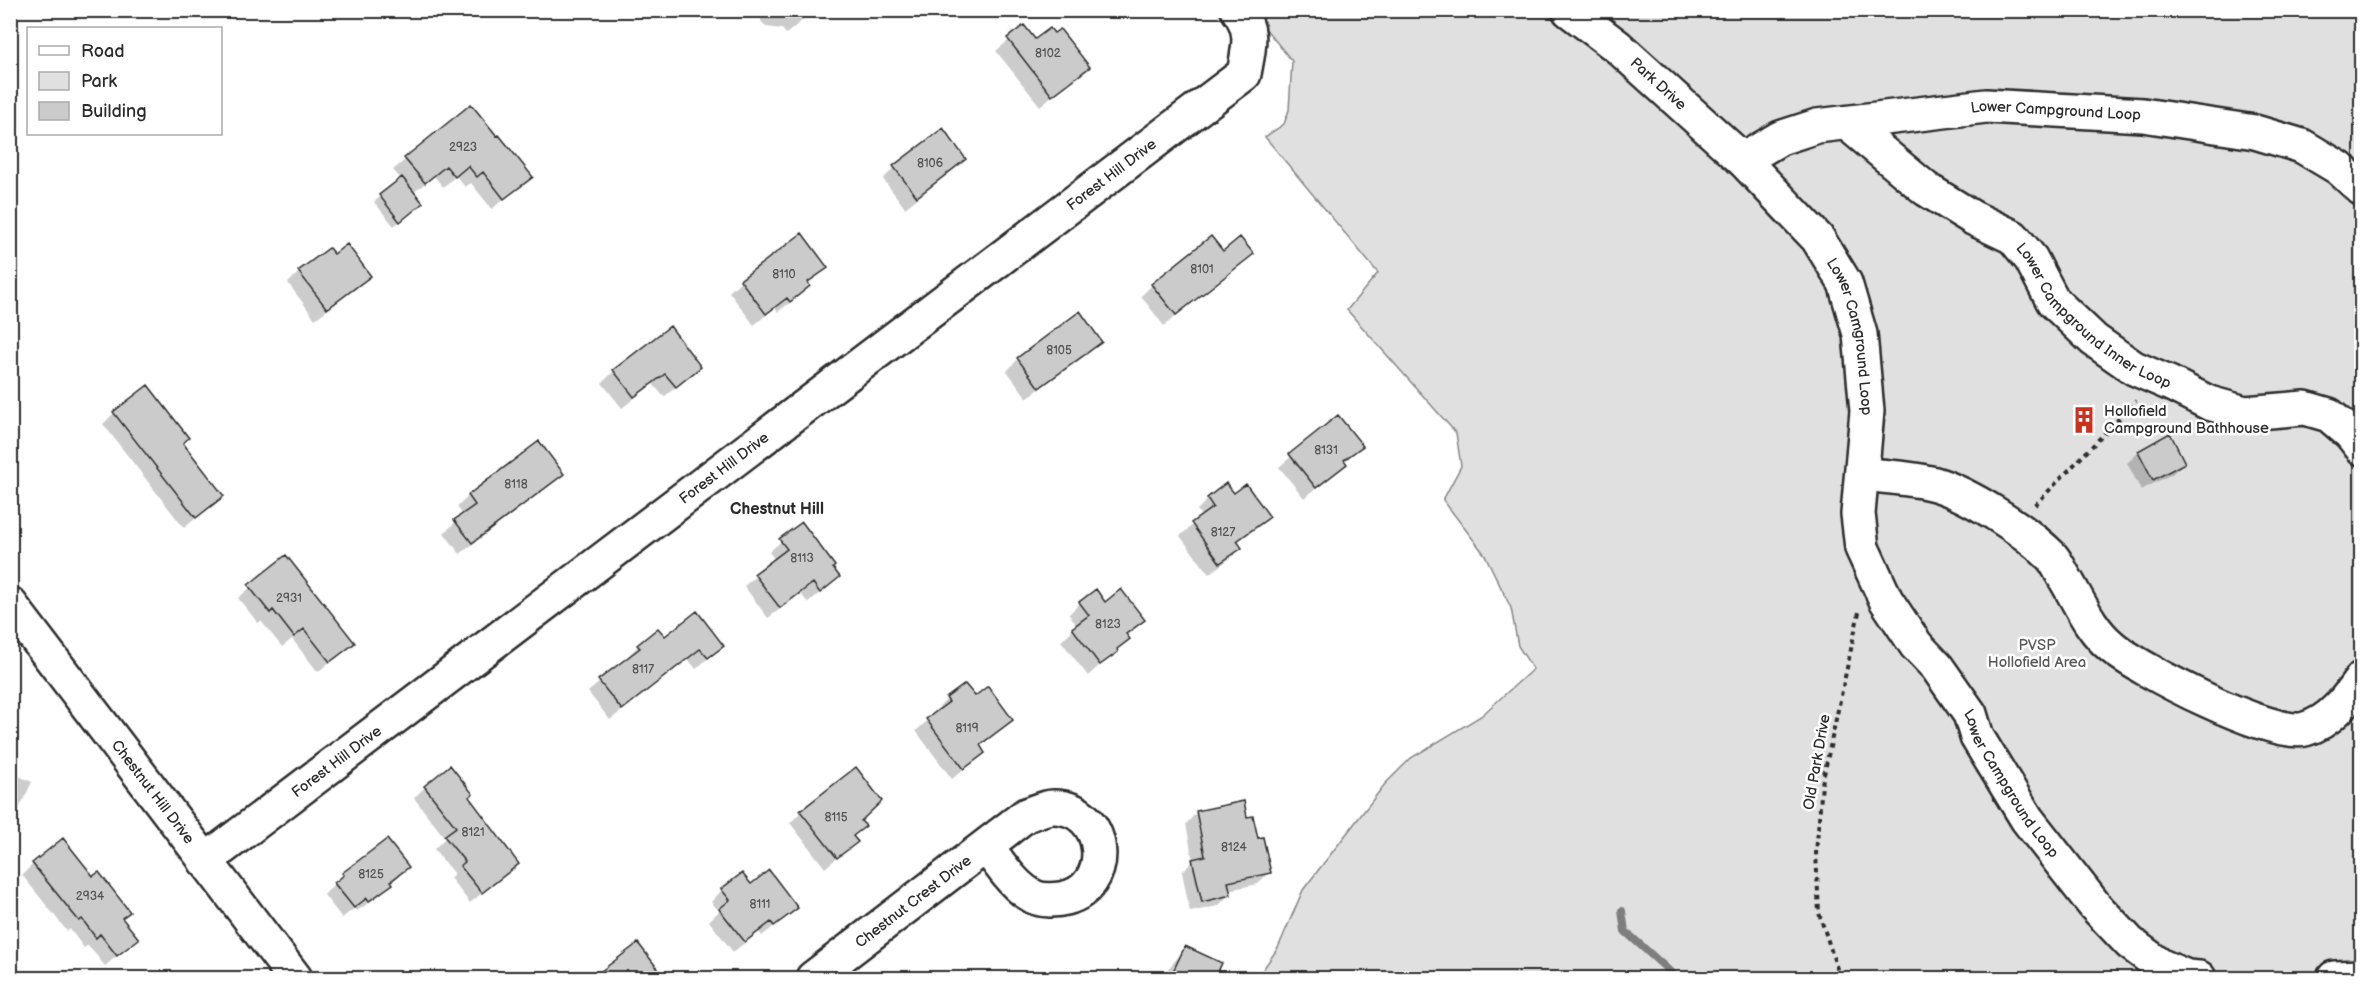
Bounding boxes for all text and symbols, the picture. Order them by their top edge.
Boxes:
legend [27,27,222,135]
text: Road [81,41,125,62]
house number: 8102 [1035,46,1061,61]
street label: Park Drive [1626,53,1691,114]
text: Park [81,71,117,92]
street label: Lower Campground Loop [1969,96,2142,124]
text: Building [81,101,147,122]
street label: Forest Hill Drive [1063,134,1160,215]
house number: 2923 [449,140,477,155]
house number: 8106 [917,156,943,171]
street label: Lower Campground Inner Loop [2012,239,2175,393]
street label: Lower Camground Loop [1822,255,1877,416]
house number: 8101 [1190,262,1214,277]
house number: 8110 [772,267,796,282]
house number: 8105 [1046,343,1072,358]
place label: Hollofield Campground Bathhouse [2104,402,2269,438]
building icon: Hollofield Campground Bathhouse [2069,405,2099,435]
street label: Forest Hill Drive [675,428,773,508]
house number: 8131 [1314,443,1338,458]
house number: 8118 [504,477,528,492]
district label: Chestnut Hill [730,500,824,519]
house number: 8127 [1211,525,1235,540]
house number: 8113 [790,551,814,566]
house number: 2931 [276,591,302,606]
house number: 8123 [1095,617,1121,632]
park label: PVSP Hollofield Area [1988,636,2086,672]
house number: 8117 [632,662,654,677]
street label: Lower Campground Loop [1960,705,2063,862]
street label: Old Park Drive [1799,713,1835,811]
street label: Forest Hill Drive [288,721,385,801]
house number: 8119 [955,721,979,736]
street label: Chestnut Hill Drive [107,736,199,848]
house number: 8115 [824,810,848,825]
house number: 8121 [461,825,485,840]
house number: 8124 [1221,840,1248,855]
street label: Chestnut Crest Drive [851,851,975,952]
house number: 8125 [358,867,384,882]
house number: 2934 [76,889,105,904]
house number: 8111 [750,897,770,912]

